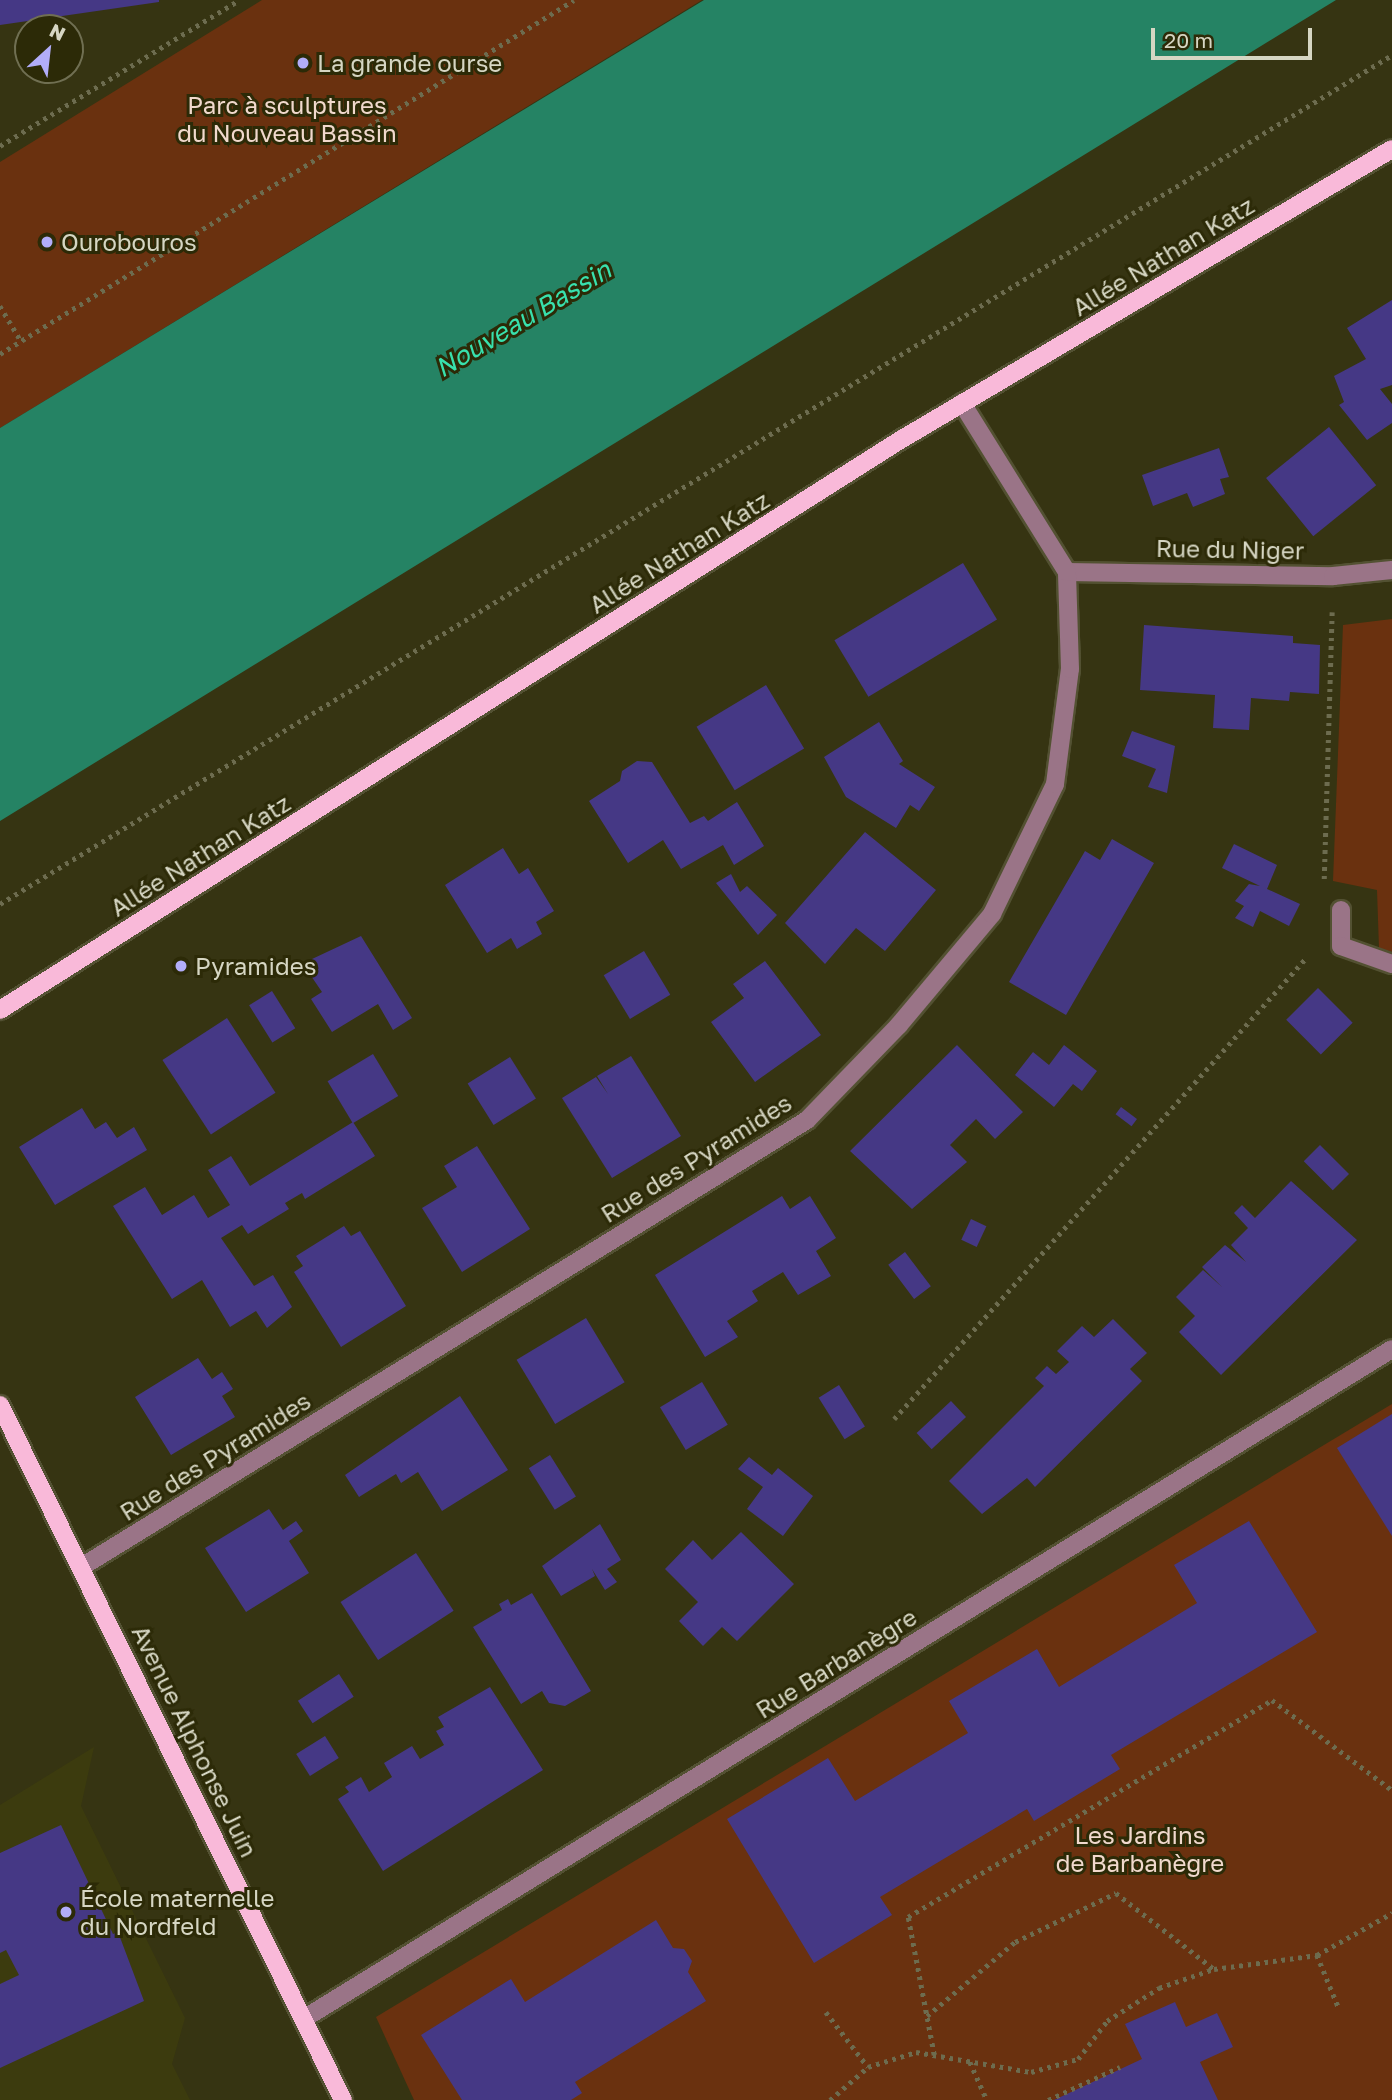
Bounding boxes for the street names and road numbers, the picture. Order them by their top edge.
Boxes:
street label: Allée Nathan Katz [1067,190,1259,322]
street label: Allée Nathan Katz [584,485,774,619]
street label: Rue du Niger [1156,533,1304,565]
street label: Allée Nathan Katz [105,788,295,922]
street label: Rue des Pyramides [595,1088,797,1228]
street label: Rue des Pyramides [114,1386,316,1526]
street label: Rue Barbanègre [750,1602,922,1724]
street label: Avenue Alphonse Juin [126,1620,264,1862]

